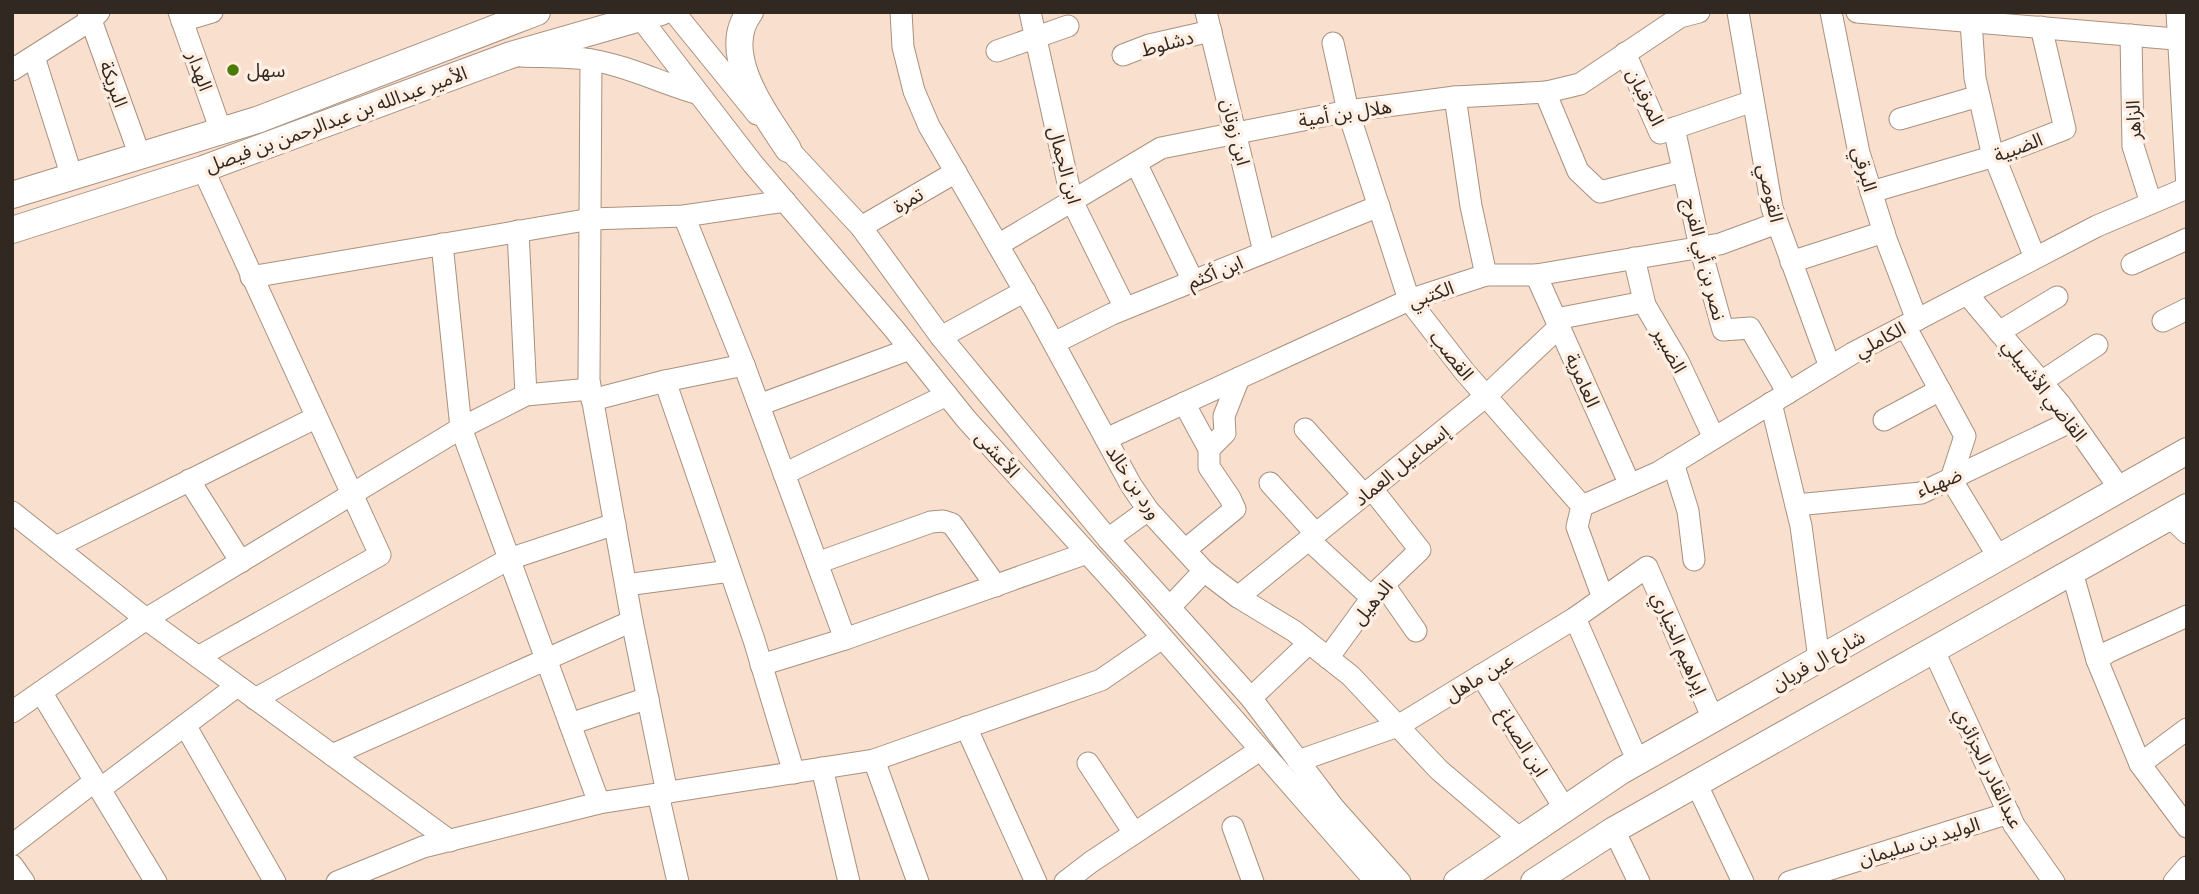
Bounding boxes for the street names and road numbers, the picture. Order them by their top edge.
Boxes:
street label: دشلوط [1138,24,1196,62]
street label: الهدار [181,47,218,94]
street label: البريكة [95,58,133,110]
street label: الأمير عبدالله بن عبدالرحمن بن فيصل [202,60,470,178]
street label: المرقبان [1622,64,1670,130]
street label: هلال بن أمية [1297,94,1393,132]
street label: ابن زوتان [1216,96,1256,168]
street label: الزاهر [2120,100,2146,141]
street label: ابن الجمال [1043,124,1087,206]
street label: الضبية [1990,127,2046,167]
street label: البرقي [1844,144,1883,195]
street label: القوصي [1749,162,1789,225]
street label: تمرة [889,182,927,218]
street label: نصر بن أبي الفرج [1675,195,1732,323]
street label: ابن أكثم [1184,250,1248,297]
street label: الكتبي [1405,275,1458,316]
street label: الكاملي [1850,316,1911,365]
street label: الضبير [1647,322,1692,377]
street label: القصب [1425,325,1479,385]
street label: القاضي الأشبيلي [1995,334,2093,448]
street label: العامرية [1560,349,1606,411]
street label: إسماعيل العماد [1348,419,1455,512]
street label: الأعشى [971,425,1025,483]
street label: ورد بن خالد [1101,440,1167,524]
street label: ضهياء [1913,462,1965,502]
street label: الدهيل [1346,575,1398,629]
street label: إبراهيم الخياري [1644,588,1714,700]
street label: شارع ال فريان [1767,624,1870,697]
street label: عين ماهل [1441,647,1517,707]
street label: ابن الصباغ [1491,703,1554,782]
street label: عبدالقادر الجزائري [1946,704,2029,834]
street label: الوليد بن سليمان [1855,811,1983,871]

